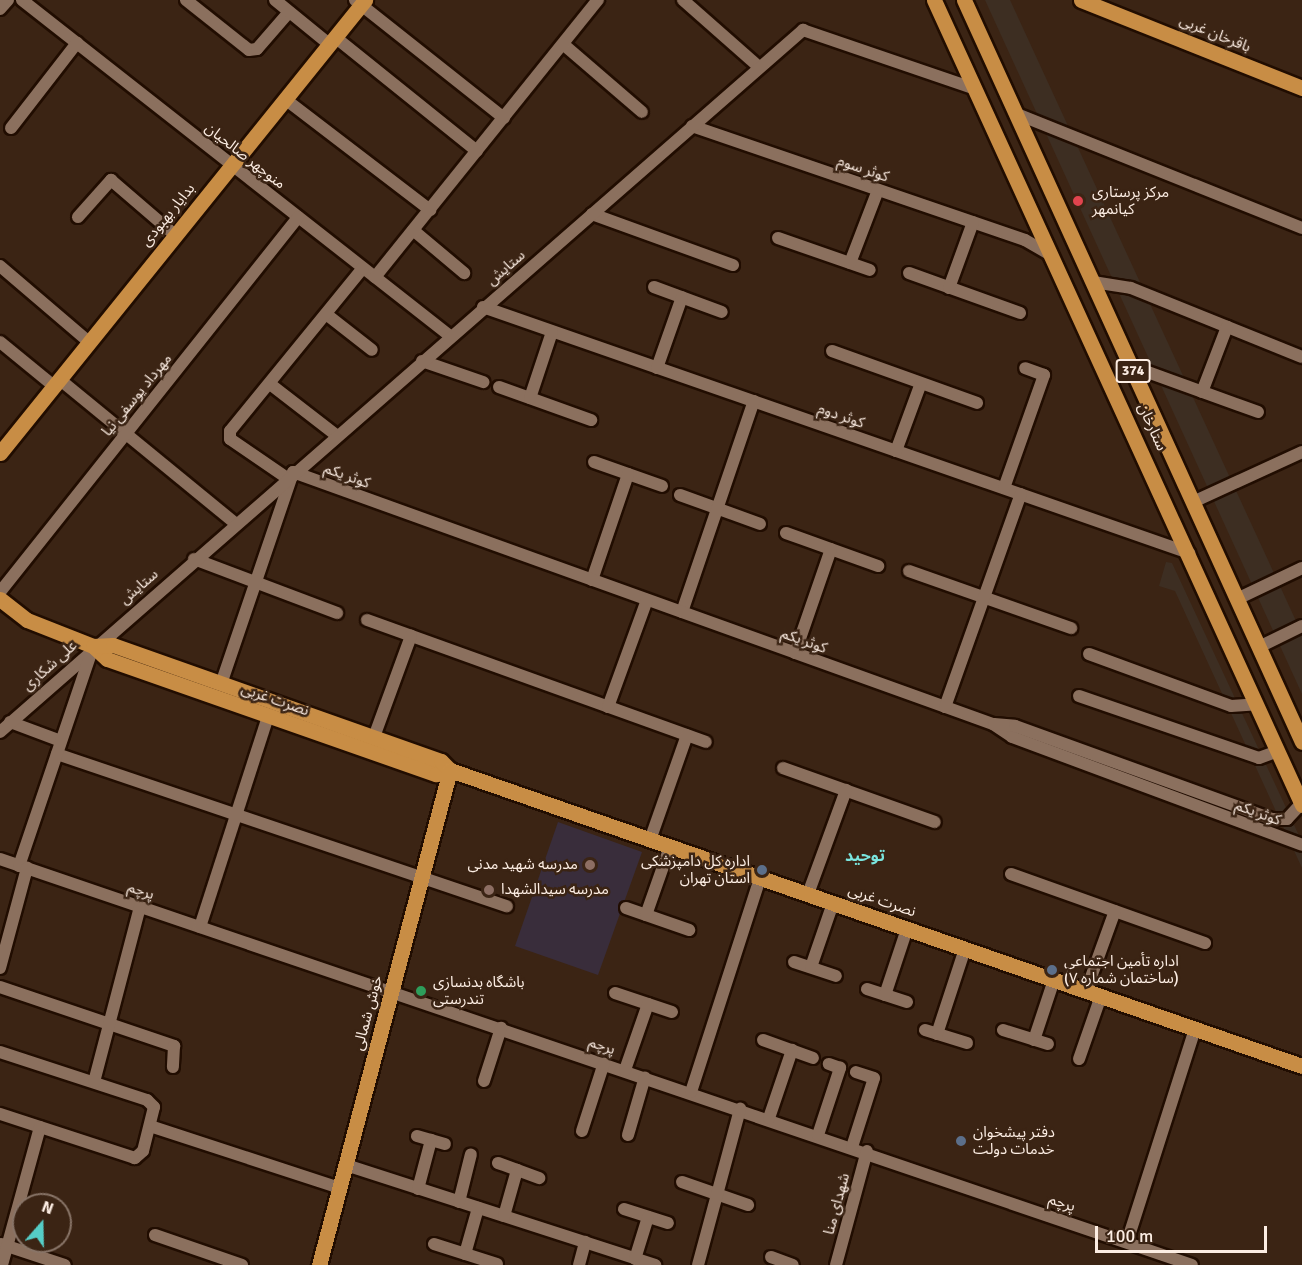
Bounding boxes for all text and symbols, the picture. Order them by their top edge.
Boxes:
street label: باقرخان غربی [1177,12,1253,56]
street label: منوچهر صالحیان [201,119,289,193]
street label: کوثر سوم [835,152,891,186]
street label: بدایار بهبودی [137,180,199,250]
place label: مرکز پرستاری کیانمهر [1092,183,1169,218]
marker: مرکز پرستاری کیانمهر [1069,192,1087,210]
street label: ستایش [483,246,529,290]
street label: مهرداد یوسفی نیا [98,350,176,440]
road number: 374 [1115,360,1151,382]
street label: کوثر دوم [815,400,867,432]
street label: ستارخان [1134,400,1170,454]
street label: کوثر یکم [322,459,372,493]
street label: ستایش [116,565,162,609]
street label: کوثر یکم [779,624,829,658]
street label: علی شکاری [19,637,81,695]
street label: نصرت غربی [239,680,311,720]
street label: کوثر یکم [1233,796,1283,830]
district label: توحید [845,846,885,866]
place label: اداره کل دامپزشکی استان تهران [641,852,750,887]
place label: مدرسه شهید مدنی [468,856,578,874]
marker: مدرسه شهید مدنی [583,858,597,872]
marker: اداره کل دامپزشکی استان تهران [755,863,769,877]
street label: پرچم [125,878,157,904]
place label: مدرسه سیدالشهدا [501,881,609,899]
street label: نصرت غربی [846,881,918,921]
marker: مدرسه سیدالشهدا [482,883,496,897]
place label: اداره تأمین اجتماعی (ساختمان شماره ۷) [1064,952,1179,987]
marker: اداره تأمین اجتماعی (ساختمان شماره ۷) [1045,963,1059,977]
street label: خوش شمالی [349,973,387,1053]
place label: باشگاه بدنسازی تندرستی [433,973,525,1008]
marker: باشگاه بدنسازی تندرستی [414,984,428,998]
street label: پرچم [586,1033,618,1059]
place label: دفتر پیشخوان خدمات دولت [973,1123,1055,1158]
marker: دفتر پیشخوان خدمات دولت [954,1134,968,1148]
street label: شهدای منا [820,1171,854,1237]
street label: پرچم [1046,1190,1078,1216]
north arrow [12,1193,72,1253]
text: N [39,1197,56,1219]
scale bar [1098,1214,1270,1252]
text: 100 m [1106,1225,1153,1247]

